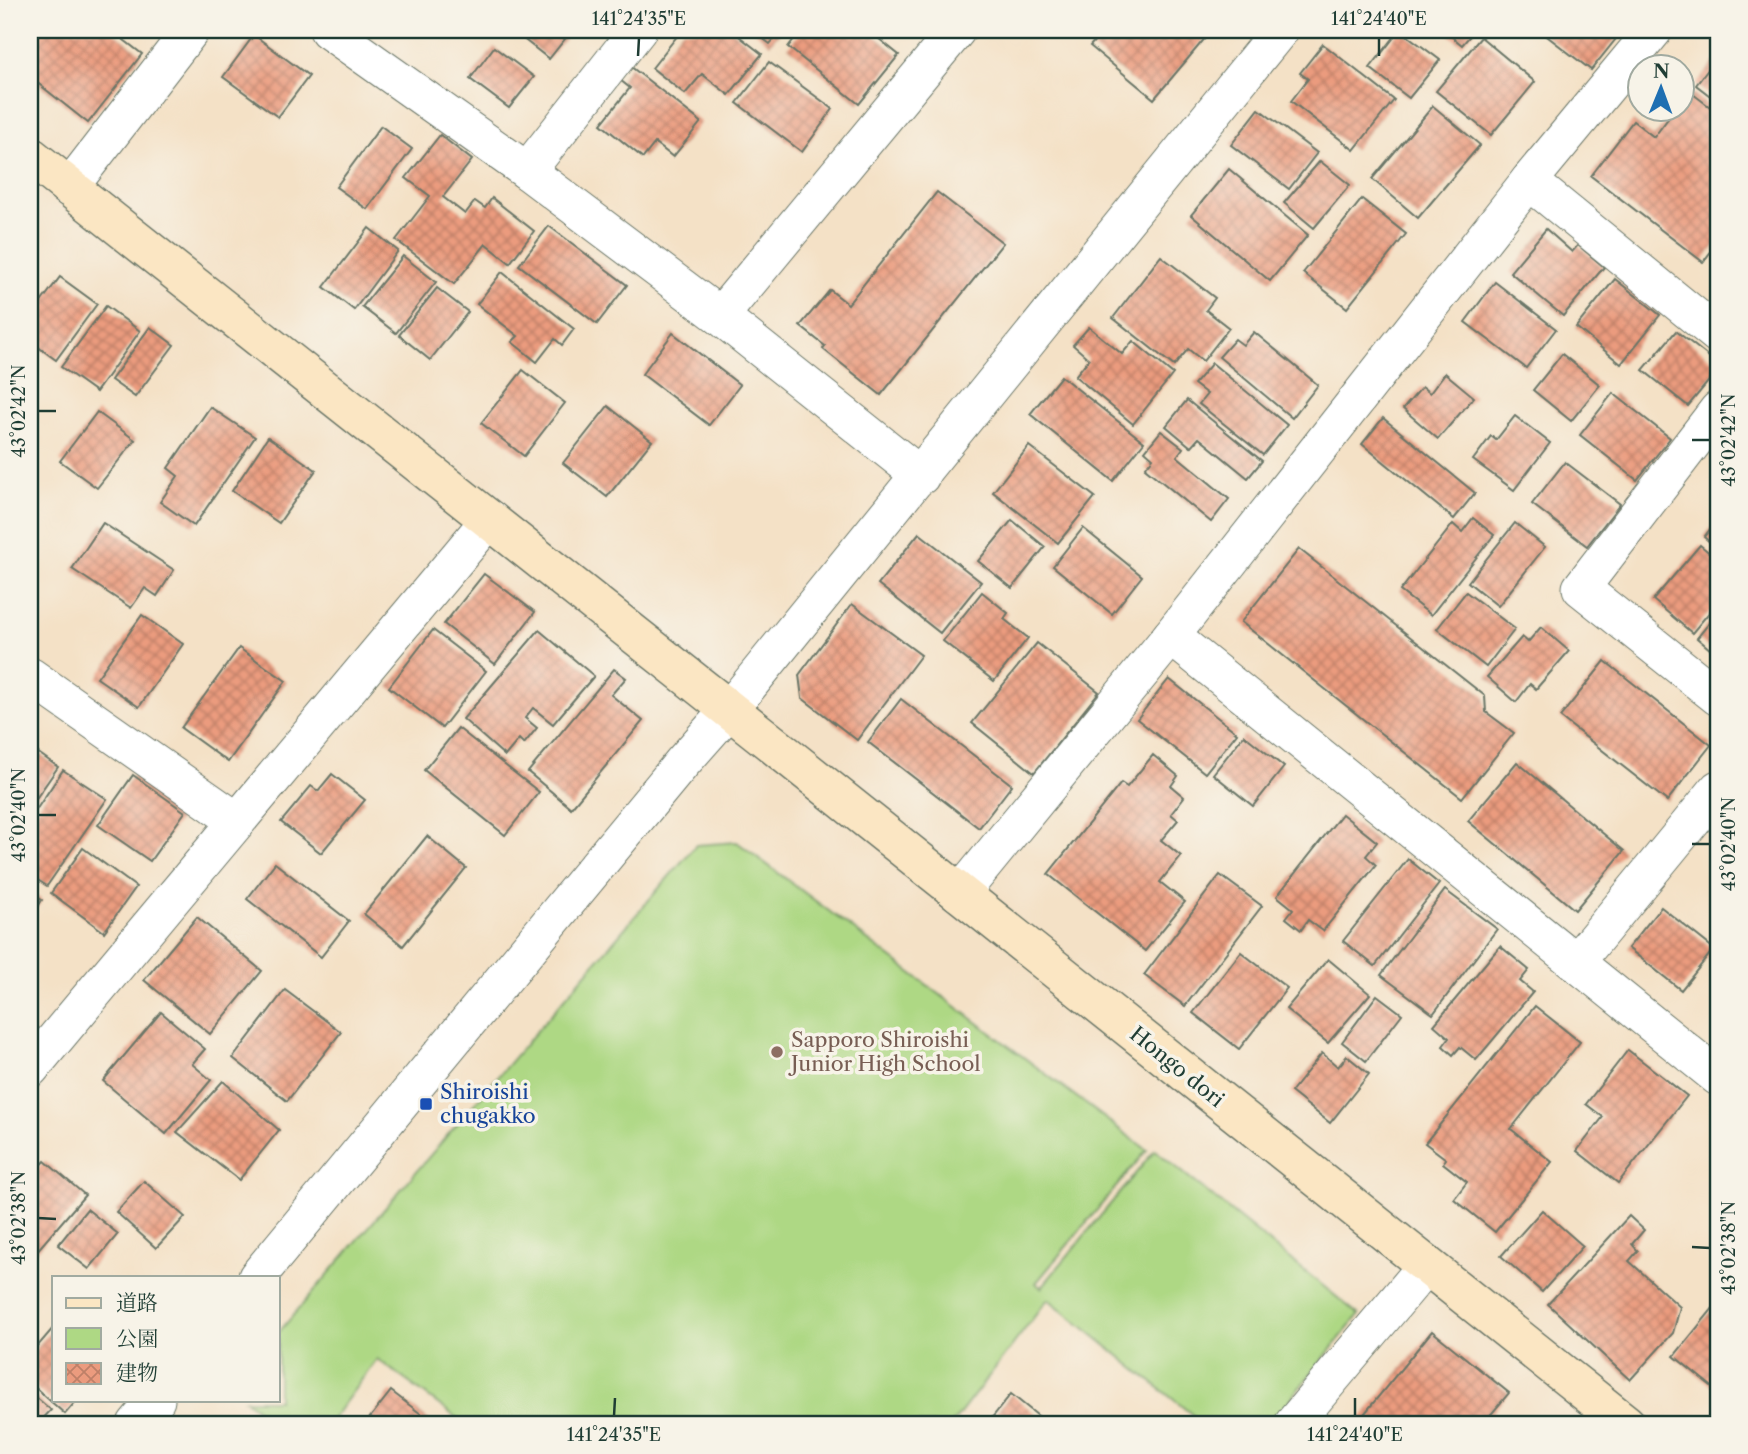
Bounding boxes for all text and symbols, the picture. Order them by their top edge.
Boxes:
text: 141°24'35"E [592,8,686,30]
text: 141°24'40"E [1331,8,1427,30]
north arrow [1626,52,1696,122]
text: N [1653,60,1670,83]
text: 43°02'42"N [8,364,30,458]
text: 43°02'42"N [1718,393,1740,487]
text: 43°02'40"N [8,768,30,862]
text: 43°02'40"N [1718,797,1740,891]
street label: Hongo dori [1125,1021,1229,1112]
place label: Sapporo Shiroishi Junior High School [788,1027,981,1076]
marker: Sapporo Shiroishi Junior High School [769,1044,785,1060]
place label: Shiroishi chugakko [440,1079,536,1128]
marker: Shiroishi chugakko [418,1096,434,1112]
text: 43°02'38"N [8,1171,30,1265]
text: 43°02'38"N [1718,1201,1740,1295]
legend [52,1276,280,1402]
text: 道路 [116,1290,158,1315]
text: 公園 [116,1326,158,1351]
text: 建物 [116,1360,158,1385]
text: 141°24'35"E [567,1424,661,1446]
text: 141°24'40"E [1307,1424,1403,1446]

